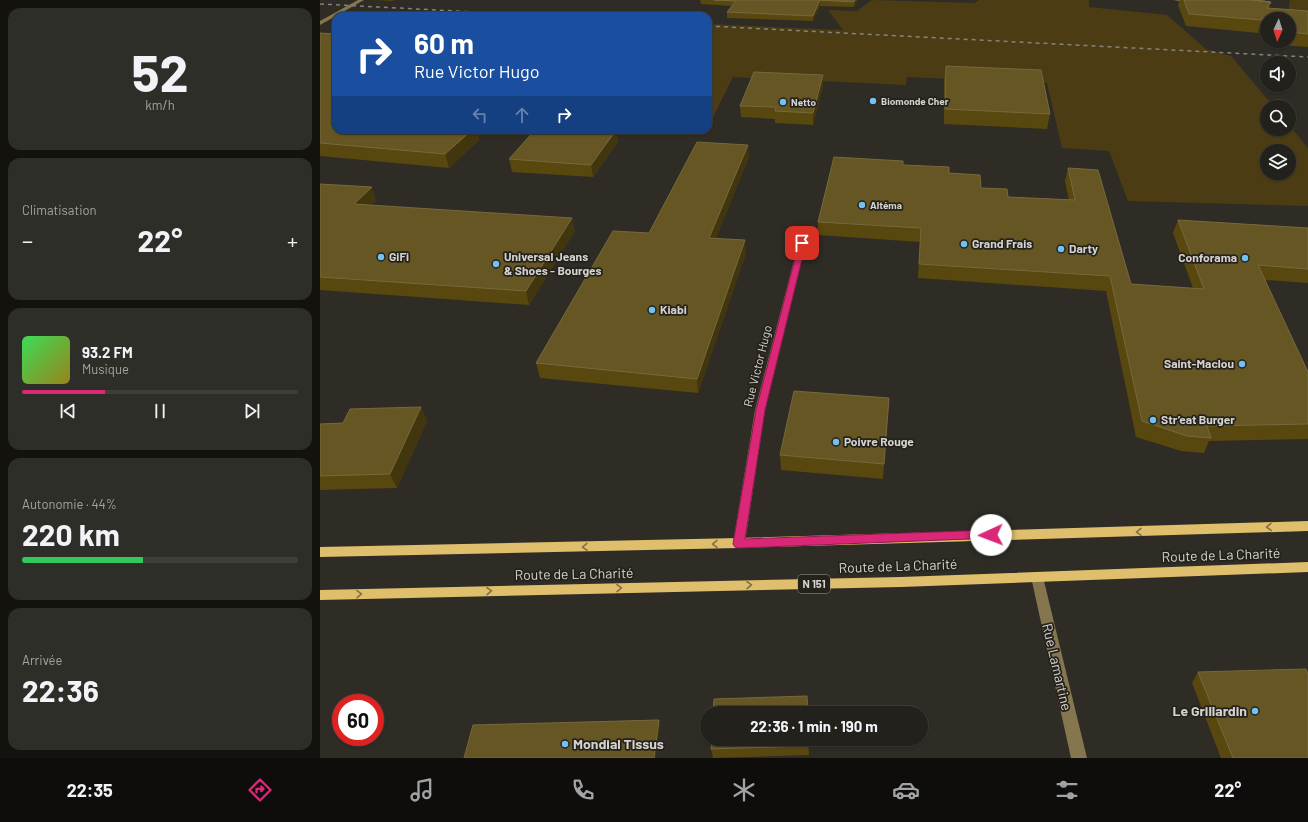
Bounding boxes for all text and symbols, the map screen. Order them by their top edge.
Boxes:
north arrow [1260,12,1296,48]
map controls [1260,12,1296,180]
text: 60 m [414,26,474,60]
icon: right [348,28,400,80]
text: 52 [131,40,189,102]
button: sound [1260,56,1296,92]
text: Rue Victor Hugo [414,60,540,82]
place label: Biomonde Cher [881,95,949,107]
place label: Netto [791,96,817,108]
marker: Biomonde Cher [868,96,878,106]
text: km/h [145,97,175,113]
marker: Netto [778,97,788,107]
button: search [1260,100,1296,136]
icon: left [469,104,491,126]
icon: ahead [511,104,533,126]
icon: right [553,104,575,126]
button: layers [1260,144,1296,180]
place label: Altéma [870,199,902,211]
marker: Altéma [857,200,867,210]
text: Climatisation [22,202,97,218]
text: 22° [138,222,182,258]
pin [785,226,819,260]
text: − [22,227,33,253]
text: + [287,227,298,253]
icon: arrive [791,232,813,254]
place label: Grand Frais [972,236,1032,250]
marker: Grand Frais [959,239,969,249]
place label: Darty [1069,241,1098,255]
marker: Darty [1056,244,1066,254]
place label: GiFi [389,249,409,263]
place label: Universal Jeans & Shoes - Bourges [504,249,602,277]
place label: Conforama [1178,250,1237,264]
marker: GiFi [376,252,386,262]
marker: Conforama [1240,253,1250,263]
marker: Universal Jeans & Shoes - Bourges [491,259,501,269]
place label: Kiabi [660,302,687,316]
marker: Kiabi [647,305,657,315]
street label: Rue Victor Hugo [740,323,774,408]
text: 93.2 FM [82,343,133,361]
place label: Saint-Maclou [1164,356,1234,370]
marker: Saint-Maclou [1237,359,1247,369]
text: Musique [82,361,129,377]
icon: previous [57,400,79,422]
icon: pause [149,400,171,422]
icon: next [241,400,263,422]
place label: Str’eat Burger [1161,412,1235,426]
marker: Str’eat Burger [1148,415,1158,425]
place label: Poivre Rouge [844,434,914,448]
marker: Poivre Rouge [831,437,841,447]
text: Autonomie · 44% [22,496,117,512]
position arrow [970,514,1012,556]
text: 220 km [22,516,120,552]
one-way arrow [1266,523,1272,532]
one-way arrow [1136,527,1142,536]
one-way arrow [712,540,718,548]
one-way arrow [582,543,588,551]
street label: Route de La Charité [1161,544,1281,565]
street label: Route de La Charité [838,555,958,576]
street label: Route de La Charité [514,564,634,583]
road number: N 151 [798,575,830,593]
one-way arrow [746,581,752,590]
one-way arrow [616,584,622,592]
one-way arrow [486,587,492,595]
one-way arrow [356,590,362,598]
street label: Rue Lamartine [1039,622,1076,712]
text: Arrivée [22,652,62,668]
text: 22:36 [22,672,99,708]
speed limit sign: 60 [332,694,384,746]
place label: Le Grillardin [1172,702,1247,719]
marker: Le Grillardin [1250,706,1260,716]
text: 22:36 · 1 min · 190 m [750,717,878,735]
place label: Mondial Tissus [573,735,664,752]
marker: Mondial Tissus [560,739,570,749]
icon: directions [246,776,274,804]
icon: music [408,776,436,804]
icon: phone [569,776,597,804]
icon: climate [730,776,758,804]
icon: car [892,776,920,804]
icon: filters [1053,776,1081,804]
text: 22:35 [67,779,113,801]
text: 22° [1214,779,1241,801]

